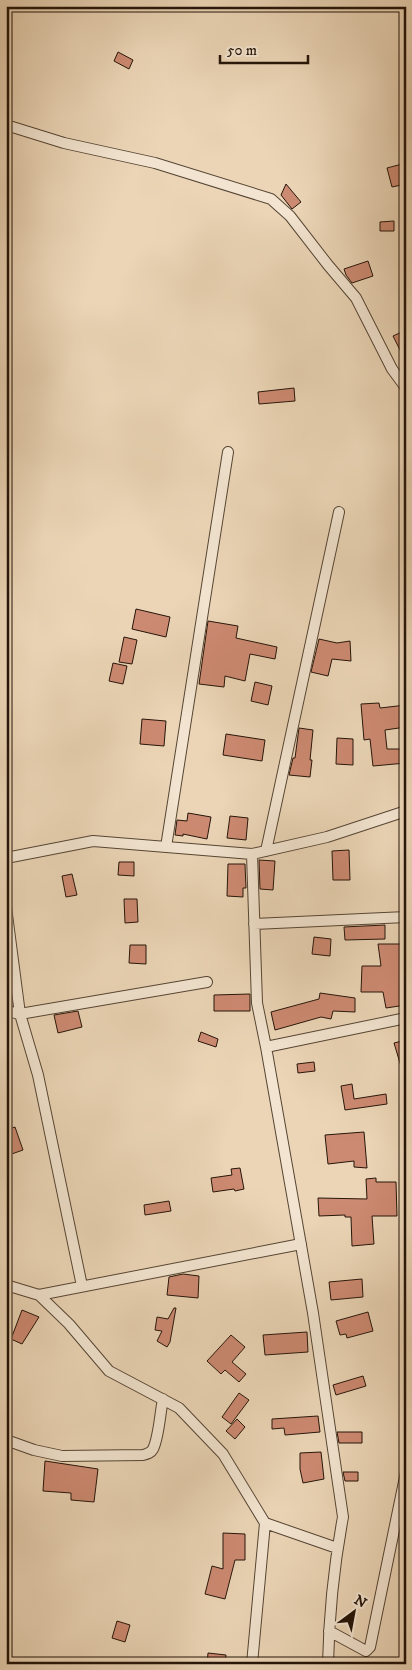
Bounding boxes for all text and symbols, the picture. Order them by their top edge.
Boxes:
scale bar [220,32,307,64]
text: 50 m [227,41,257,60]
north arrow [330,1588,380,1638]
text: N [351,1591,370,1613]

